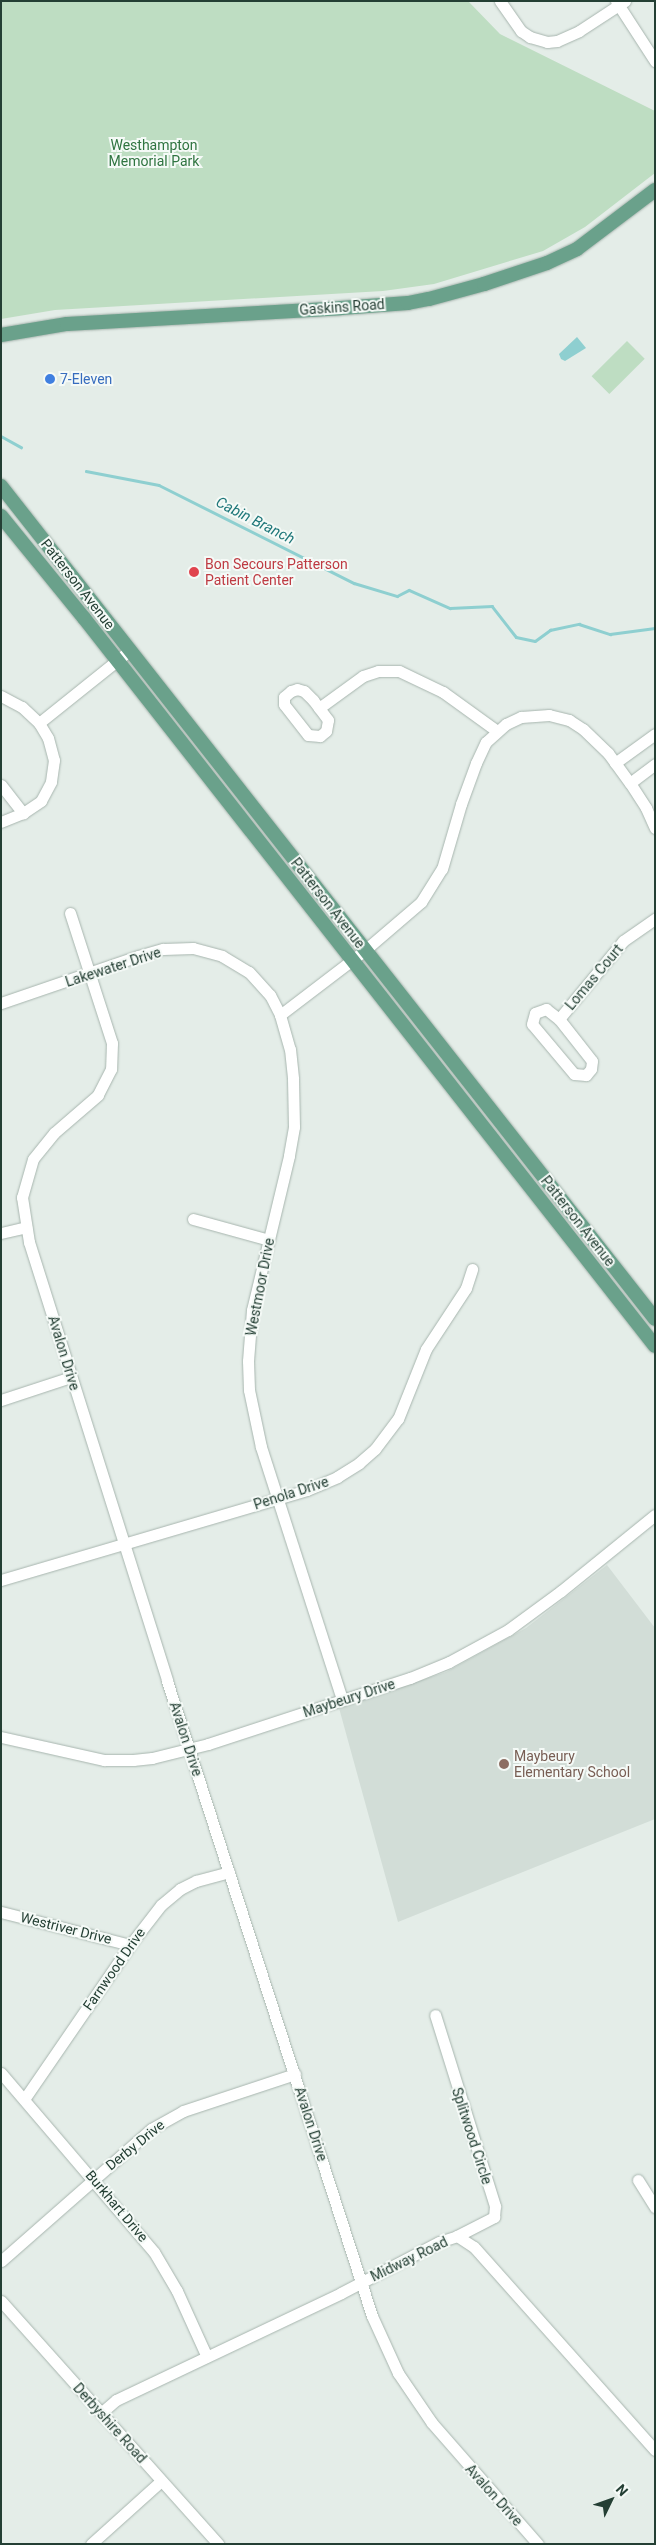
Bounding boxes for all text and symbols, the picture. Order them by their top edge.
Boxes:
park label: Westhampton Memorial Park [109,137,199,170]
street label: Gaskins Road [299,296,385,318]
place label: 7-Eleven [60,371,112,387]
marker: 7-Eleven [44,373,56,385]
water label: Cabin Branch [213,493,297,549]
street label: Patterson Avenue [38,536,118,632]
place label: Bon Secours Patterson Patient Center [205,556,348,588]
marker: Bon Secours Patterson Patient Center [187,565,201,579]
street label: Patterson Avenue [288,855,368,951]
street label: Lomas Court [562,941,626,1013]
street label: Lakewater Drive [63,944,163,990]
street label: Patterson Avenue [538,1173,618,1269]
street label: Westmoor Drive [242,1237,278,1337]
street label: Avalon Drive [45,1314,83,1392]
street label: Penola Drive [251,1473,331,1513]
street label: Maybeury Drive [301,1675,397,1721]
street label: Avalon Drive [166,1700,206,1778]
place label: Maybeury Elementary School [514,1748,630,1780]
marker: Maybeury Elementary School [498,1758,510,1770]
street label: Westriver Drive [19,1909,113,1947]
street label: Farnwood Drive [79,1924,149,2014]
street label: Avalon Drive [291,2085,331,2163]
street label: Splitwood Circle [448,2086,496,2186]
street label: Derby Drive [102,2116,168,2174]
street label: Burkhart Drive [82,2167,152,2245]
street label: Midway Road [368,2233,450,2285]
street label: Derbyshire Road [70,2380,150,2466]
street label: Avalon Drive [462,2461,526,2529]
north arrow [586,2475,636,2525]
text: N [613,2481,631,2499]

